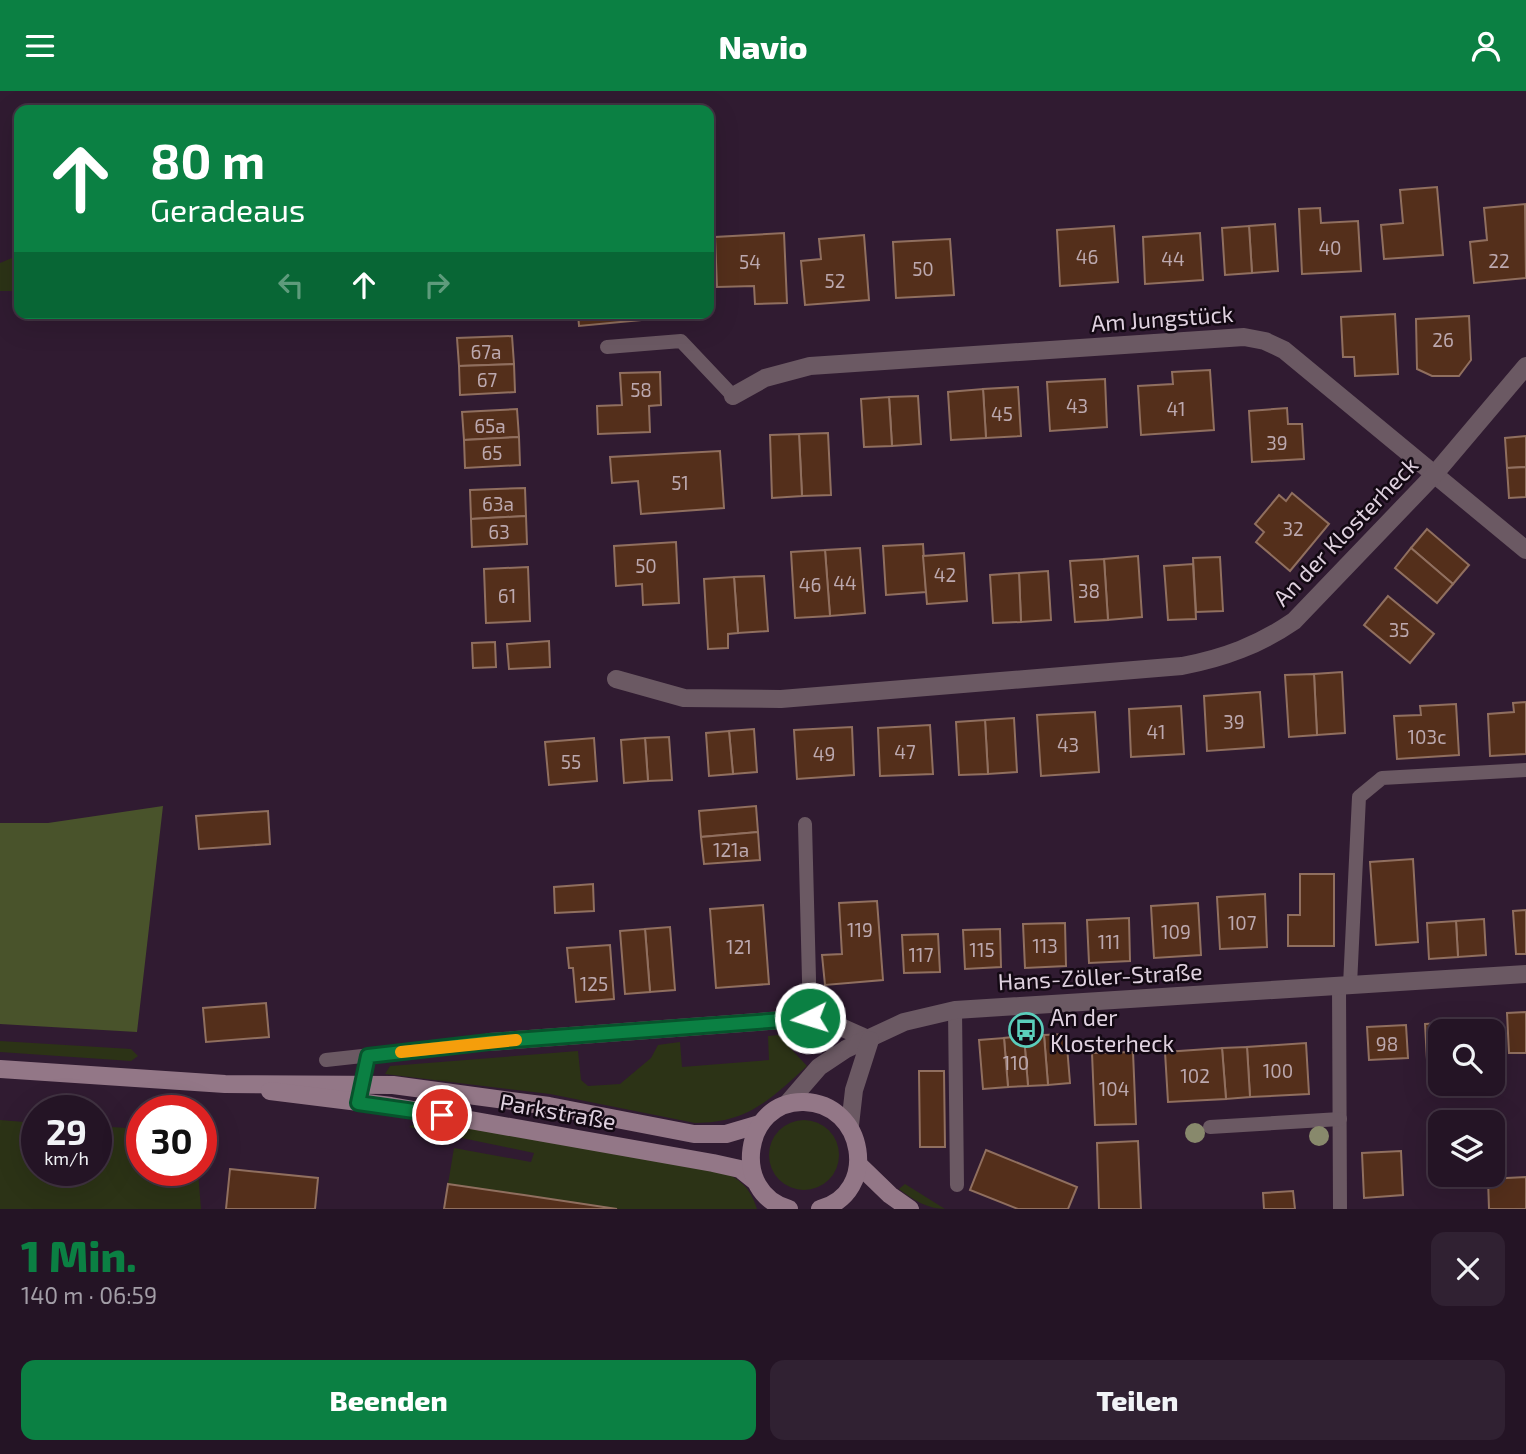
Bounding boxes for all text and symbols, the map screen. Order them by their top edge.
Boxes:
icon: menu [21,27,59,65]
text: Navio [718,27,808,65]
icon: person [1467,27,1505,65]
text: 80 m [150,130,265,189]
icon: ahead [35,133,126,224]
text: Geradeaus [150,190,305,228]
house number: 40 [1318,236,1342,259]
house number: 46 [1076,245,1098,268]
house number: 44 [1161,247,1185,270]
house number: 22 [1488,249,1510,272]
house number: 54 [739,250,761,273]
house number: 50 [912,257,934,280]
icon: left [272,266,310,304]
icon: ahead [345,266,383,304]
icon: right [418,266,456,304]
house number: 52 [825,269,845,292]
street label: Am Jungstück [1090,299,1234,337]
house number: 26 [1432,328,1454,351]
house number: 67a [470,340,502,363]
house number: 67 [477,368,498,391]
house number: 58 [630,378,652,401]
house number: 43 [1066,394,1088,417]
house number: 41 [1166,397,1186,420]
house number: 45 [991,402,1013,425]
house number: 65a [474,414,506,437]
house number: 39 [1266,431,1288,454]
house number: 65 [481,441,503,464]
street label: An der Klosterheck [1267,450,1423,611]
house number: 51 [671,471,689,494]
house number: 63a [482,492,514,515]
house number: 32 [1282,517,1304,540]
house number: 63 [488,520,510,543]
house number: 50 [635,554,657,577]
house number: 42 [934,563,956,586]
house number: 44 [833,571,857,594]
house number: 46 [799,573,821,596]
house number: 38 [1078,579,1100,602]
house number: 61 [498,584,516,607]
house number: 35 [1389,618,1409,641]
house number: 39 [1223,710,1245,733]
house number: 41 [1146,720,1166,743]
house number: 103c [1408,725,1446,748]
house number: 43 [1057,733,1079,756]
house number: 47 [894,740,916,763]
house number: 49 [813,742,835,765]
house number: 55 [561,750,581,773]
house number: 121a [713,838,749,861]
house number: 107 [1228,911,1257,934]
house number: 119 [847,918,873,941]
house number: 109 [1161,920,1191,943]
house number: 111 [1098,930,1120,953]
house number: 113 [1032,934,1058,957]
house number: 121 [726,935,752,958]
house number: 115 [969,938,995,961]
house number: 117 [909,943,934,966]
street label: Hans-Zöller-Straße [997,957,1203,995]
house number: 125 [580,972,608,995]
position arrow [773,981,847,1055]
place label: An der Klosterheck [1050,1003,1174,1057]
bus stop icon: An der Klosterheck [1007,1011,1045,1049]
map controls [1428,1019,1505,1187]
button: search [1428,1019,1505,1096]
house number: 98 [1376,1032,1398,1055]
house number: 110 [1003,1051,1029,1074]
house number: 100 [1263,1059,1293,1082]
house number: 102 [1180,1064,1210,1087]
house number: 104 [1099,1077,1129,1100]
pin [412,1085,472,1145]
street label: Parkstraße [498,1087,618,1135]
speed limit sign: 30 [126,1095,217,1186]
icon: arrive [423,1096,461,1134]
text: 29 [46,1110,87,1152]
button: layers [1428,1110,1505,1187]
text: km/h [44,1147,89,1169]
text: 1 Min. [21,1230,137,1280]
button: close [1431,1232,1505,1306]
text: 140 m · 06:59 [21,1281,157,1309]
button: Beenden [21,1360,756,1440]
button: Teilen [770,1360,1505,1440]

